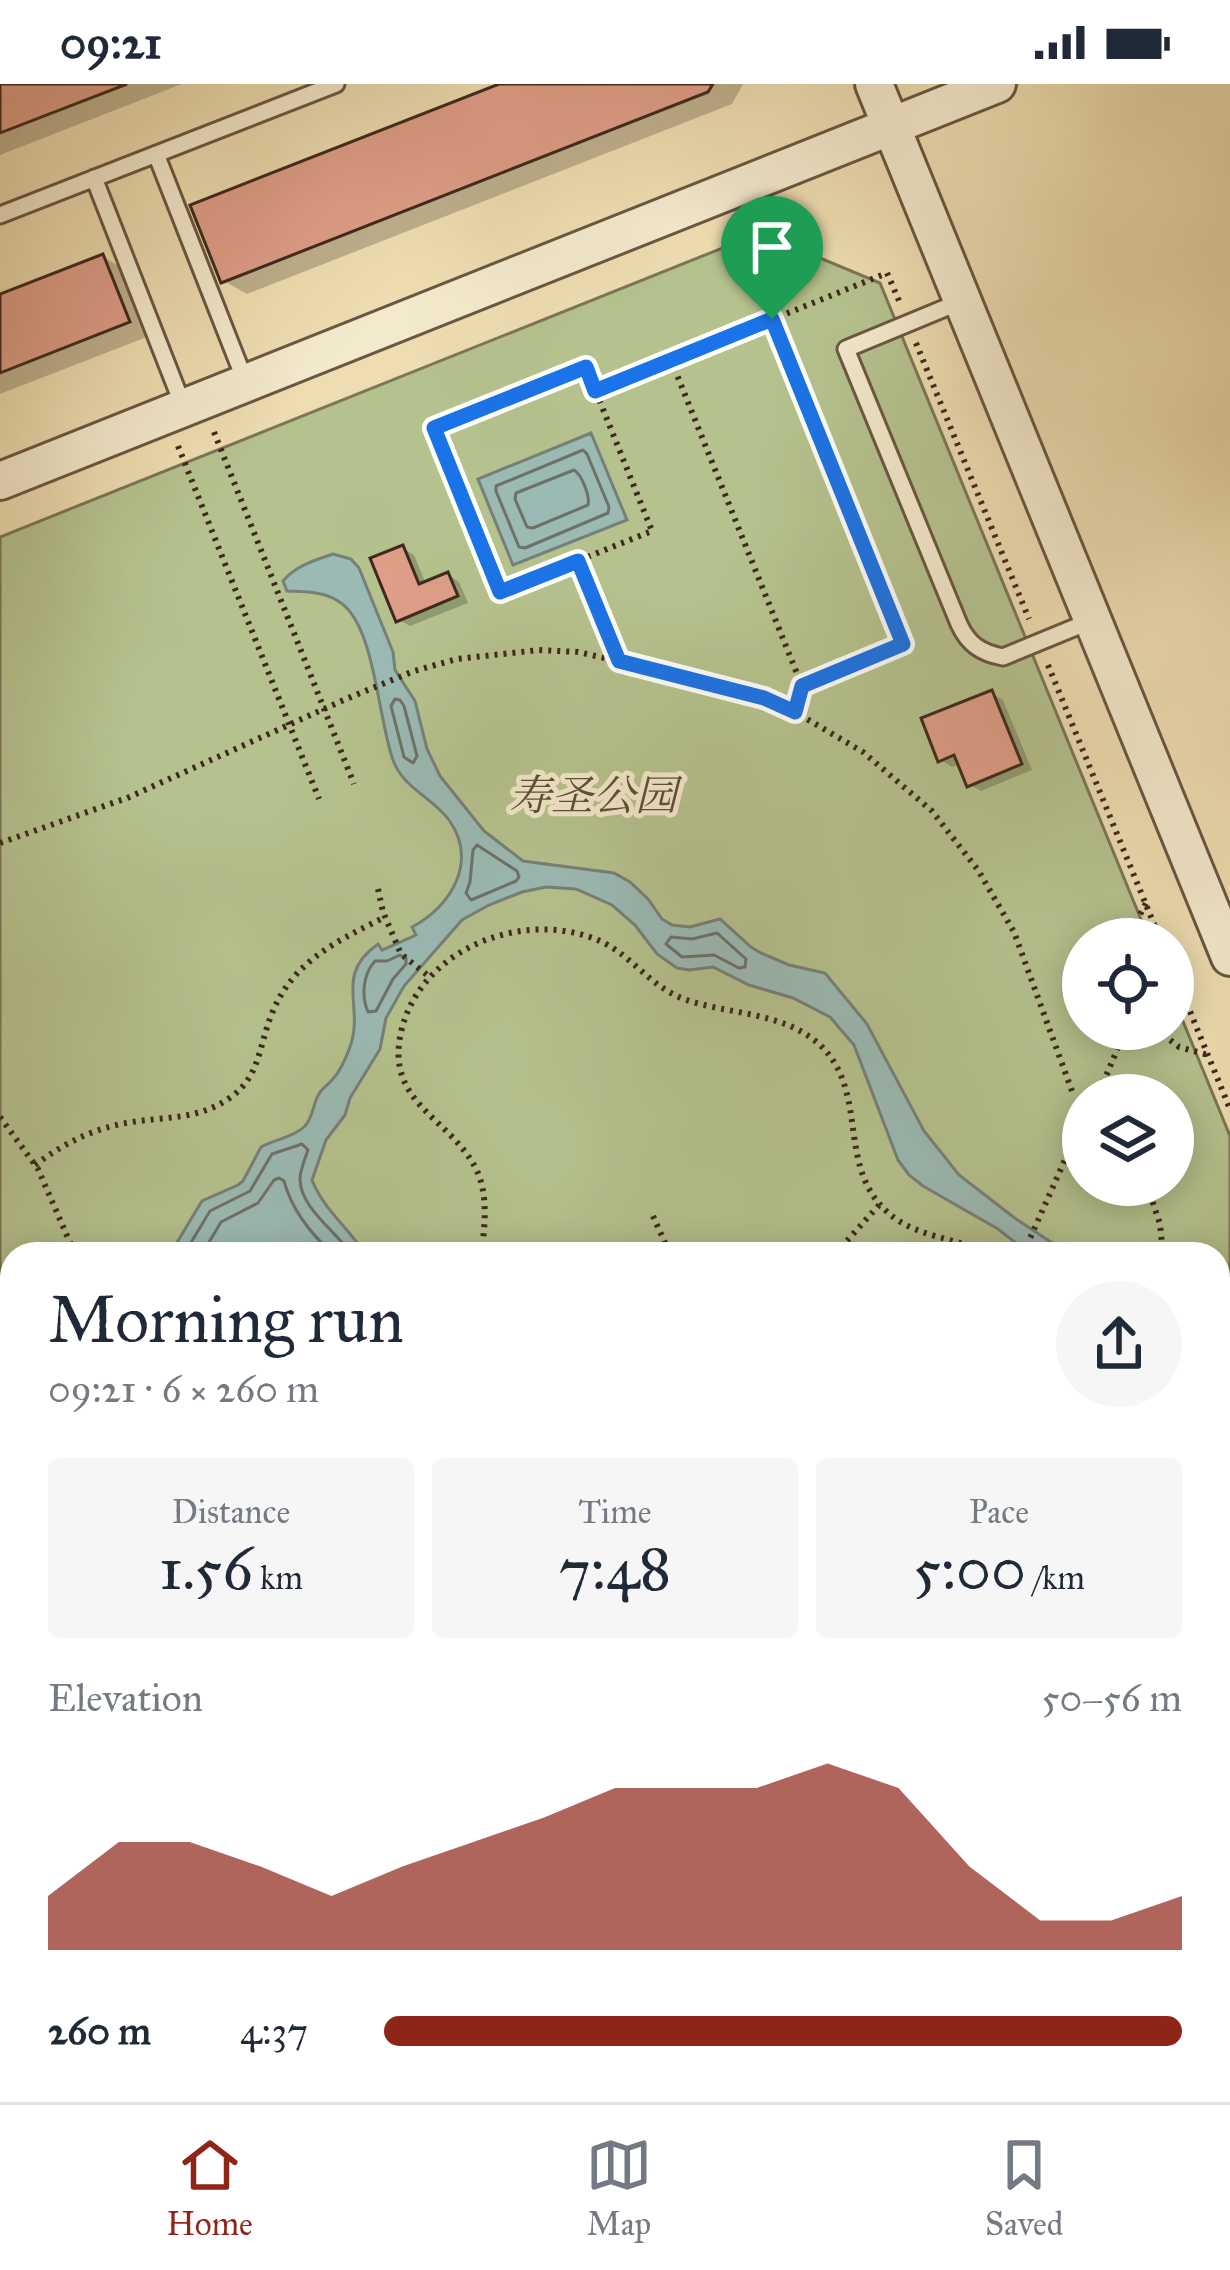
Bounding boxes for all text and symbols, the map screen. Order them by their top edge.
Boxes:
text: 09:21 [60,15,162,70]
pin [721,196,823,319]
icon: arrive [739,214,805,280]
park label: 寿圣公园 [509,770,683,822]
map controls [1062,918,1194,1206]
button: locate [1062,918,1194,1050]
button: layers [1062,1074,1194,1206]
text: Morning run [48,1279,404,1360]
button: share [1056,1281,1182,1407]
text: 09:21 · 6 × 260 m [48,1365,319,1413]
text: Distance [172,1492,290,1532]
text: Time [578,1492,652,1532]
text: Pace [969,1492,1029,1532]
text: 1.56 [159,1532,253,1605]
text: 7:48 [559,1532,671,1605]
text: 5:00 [913,1532,1026,1605]
text: km [253,1558,303,1598]
text: /km [1026,1558,1085,1598]
text: Elevation [48,1674,203,1722]
text: 50–56 m [1041,1674,1182,1722]
text: 260 m [48,2007,151,2055]
text: 4:37 [240,2007,308,2055]
tab: Home [167,2132,253,2244]
tab: Map [586,2132,652,2244]
tab: Saved [985,2132,1063,2244]

